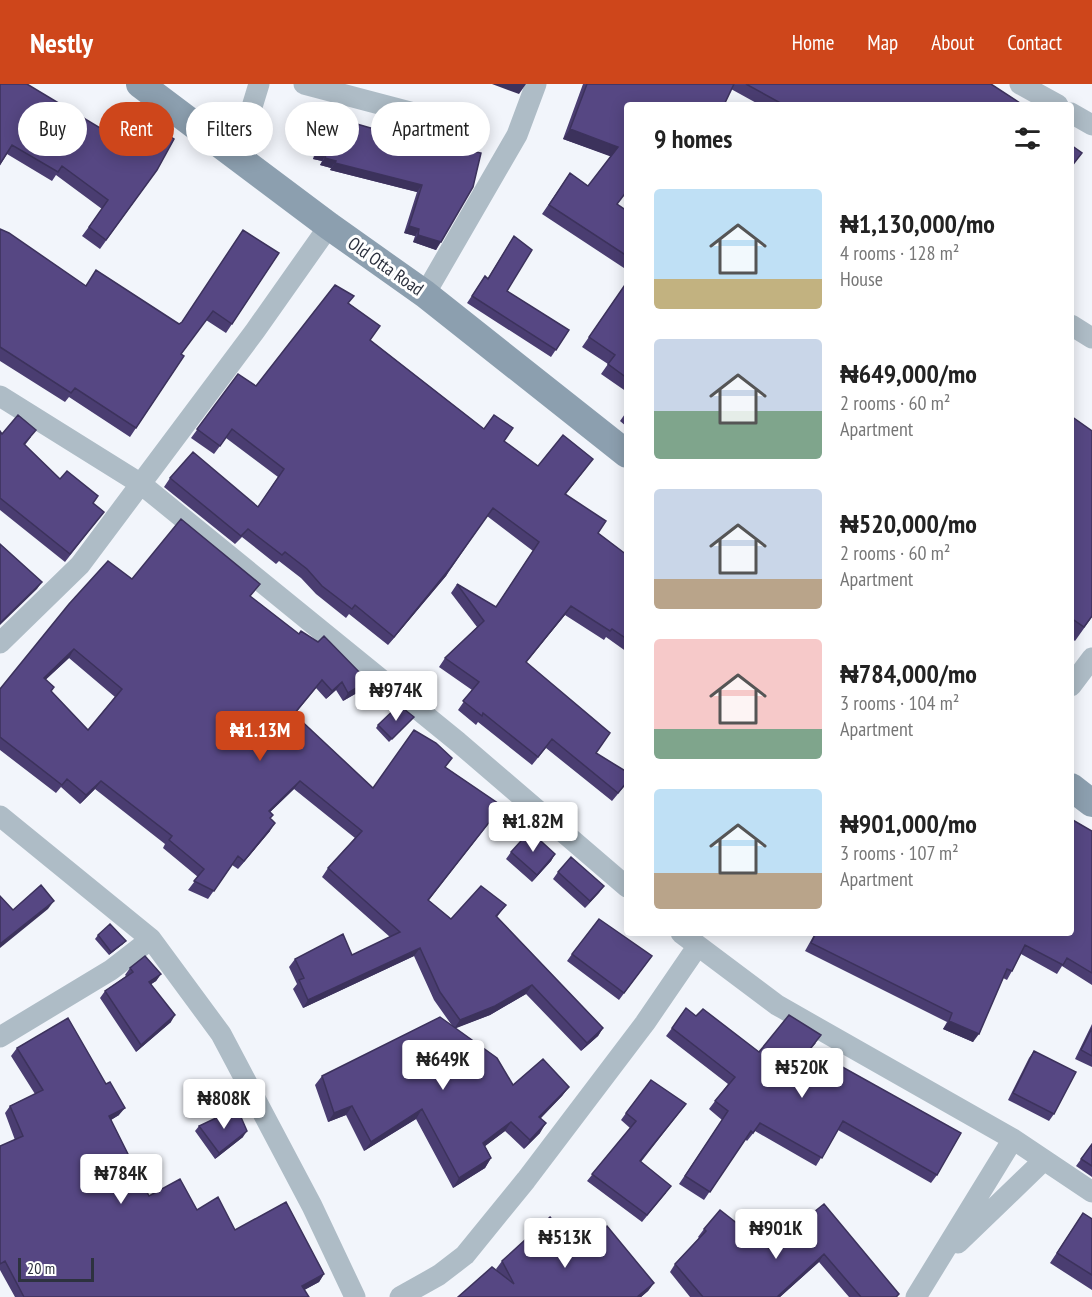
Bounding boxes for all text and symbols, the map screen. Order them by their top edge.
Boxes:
text: Nestly [30,24,93,61]
text: Home [792,29,834,56]
text: Map [867,29,898,56]
text: About [931,29,974,56]
text: Contact [1007,29,1062,56]
chip: Buy [18,102,87,156]
chip: Rent [99,102,174,156]
chip: Filters [186,102,273,156]
chip: New [285,102,359,156]
chip: Apartment [371,102,490,156]
text: 9 homes [654,122,732,155]
icon: filters [1011,122,1044,155]
text: ₦1,130,000/mo [840,207,995,240]
icon: home [702,213,774,285]
street label: Old Otta Road [344,232,428,300]
text: 4 rooms · 128 m² [840,240,959,266]
text: House [840,266,883,292]
text: ₦649,000/mo [840,357,977,390]
icon: home [702,363,774,435]
text: 2 rooms · 60 m² [840,390,950,416]
text: Apartment [840,416,913,442]
text: ₦520,000/mo [840,507,977,540]
icon: home [702,513,774,585]
text: 2 rooms · 60 m² [840,540,950,566]
text: Apartment [840,566,913,592]
text: ₦784,000/mo [840,657,977,690]
icon: home [702,663,774,735]
pin: ₦974K [354,671,438,722]
text: ₦974K [369,677,423,703]
text: 3 rooms · 104 m² [840,690,959,716]
pin: ₦1.13M [211,711,309,762]
text: Apartment [840,716,913,742]
text: ₦1.13M [230,717,290,743]
pin: ₦1.82M [484,802,582,853]
text: ₦901,000/mo [840,807,977,840]
text: ₦1.82M [503,808,563,834]
icon: home [702,813,774,885]
text: 3 rooms · 107 m² [840,840,959,866]
text: Apartment [840,866,913,892]
pin: ₦649K [401,1040,485,1091]
text: ₦649K [416,1046,470,1072]
pin: ₦520K [760,1048,844,1099]
text: ₦520K [775,1054,829,1080]
pin: ₦808K [182,1079,266,1130]
text: ₦808K [197,1085,251,1111]
pin: ₦784K [79,1154,163,1205]
text: ₦784K [94,1160,148,1186]
pin: ₦901K [734,1209,818,1260]
text: ₦901K [749,1215,803,1241]
pin: ₦513K [523,1218,607,1269]
text: ₦513K [538,1224,592,1250]
scale bar [18,1255,94,1282]
text: 20 m [27,1258,55,1278]

